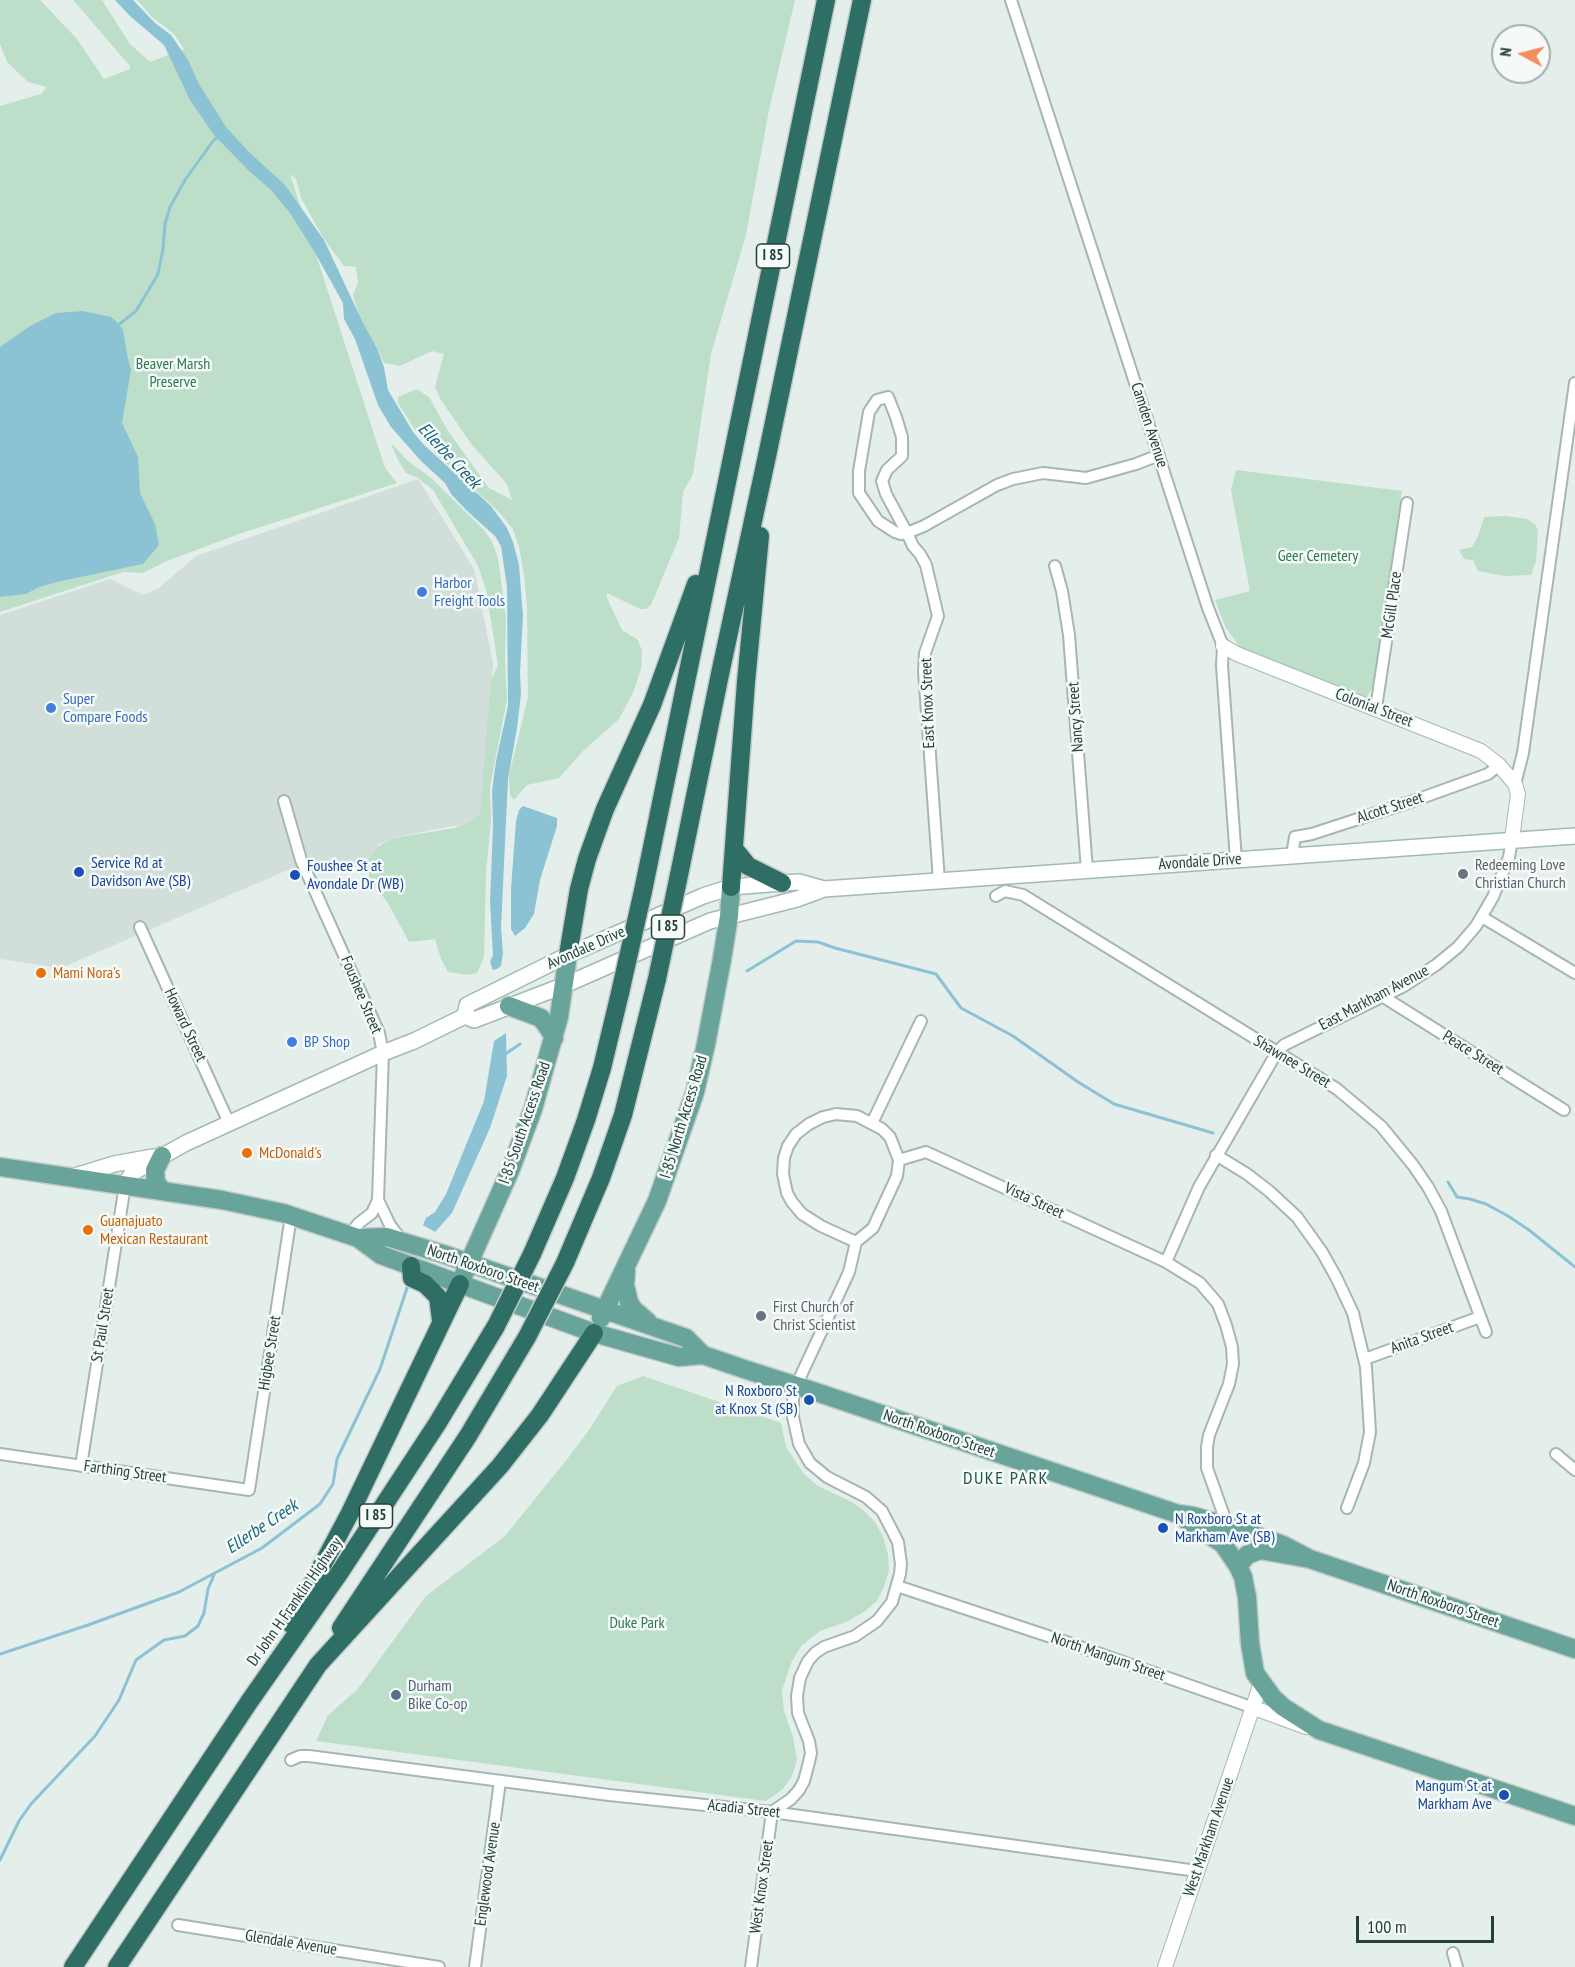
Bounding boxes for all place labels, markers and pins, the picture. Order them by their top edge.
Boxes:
place label: Harbor Freight Tools [434,573,505,611]
marker: Harbor Freight Tools [415,585,429,599]
place label: Super Compare Foods [63,689,148,727]
marker: Super Compare Foods [44,701,58,715]
place label: Service Rd at Davidson Ave (SB) [91,853,190,891]
place label: Redeeming Love Christian Church [1475,855,1566,893]
place label: Foushee St at Avondale Dr (WB) [307,856,403,894]
marker: Service Rd at Davidson Ave (SB) [72,865,86,879]
marker: Redeeming Love Christian Church [1456,867,1470,881]
marker: Foushee St at Avondale Dr (WB) [288,868,302,882]
place label: Mami Nora's [53,963,120,983]
marker: Mami Nora's [34,966,48,980]
place label: BP Shop [304,1032,350,1052]
marker: BP Shop [285,1035,299,1049]
place label: McDonald's [259,1143,322,1163]
marker: McDonald's [240,1146,254,1160]
place label: Guanajuato Mexican Restaurant [100,1211,208,1249]
marker: Guanajuato Mexican Restaurant [81,1223,95,1237]
place label: First Church of Christ Scientist [773,1297,856,1335]
marker: First Church of Christ Scientist [754,1309,768,1323]
place label: N Roxboro St at Knox St (SB) [715,1381,797,1419]
marker: N Roxboro St at Knox St (SB) [802,1393,816,1407]
place label: N Roxboro St at Markham Ave (SB) [1175,1509,1275,1547]
marker: N Roxboro St at Markham Ave (SB) [1156,1521,1170,1535]
place label: Durham Bike Co-op [408,1676,467,1714]
marker: Durham Bike Co-op [389,1688,403,1702]
place label: Mangum St at Markham Ave [1415,1776,1492,1814]
marker: Mangum St at Markham Ave [1497,1788,1511,1802]

